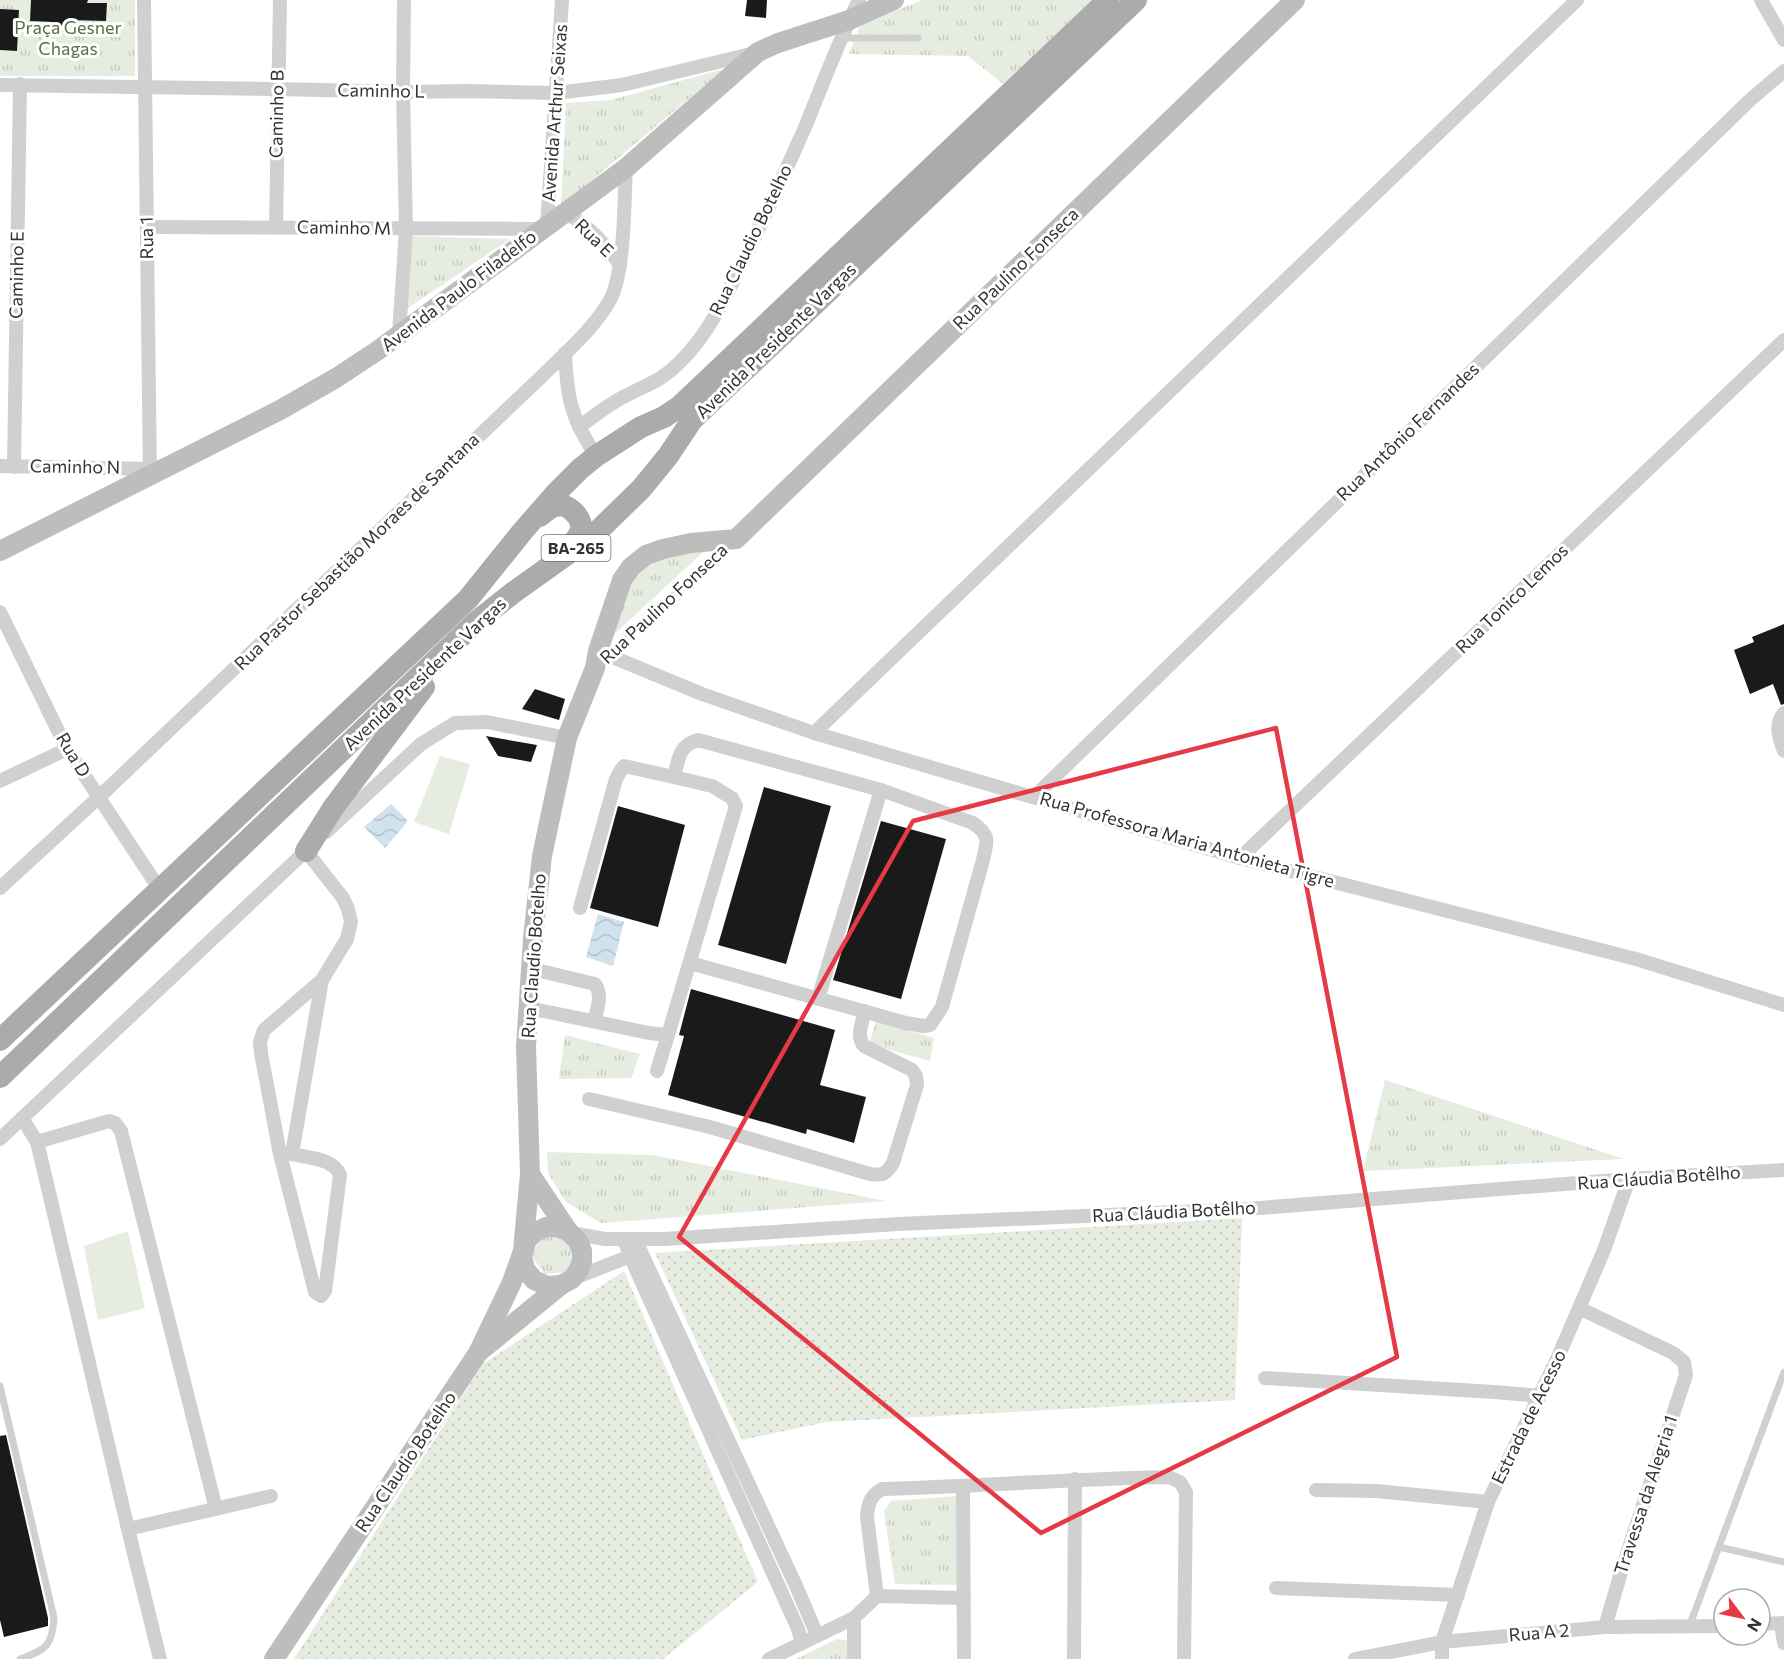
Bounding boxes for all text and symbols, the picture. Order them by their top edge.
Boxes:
park label: Praça Gesner Chagas [14,16,122,59]
street label: Avenida Arthur Seixas [537,23,571,203]
street label: Caminho B [264,70,288,158]
street label: Caminho L [337,78,425,102]
street label: Rua Claudio Botelho [704,161,796,319]
street label: Rua Paulino Fonseca [948,203,1083,334]
street label: Rua E [571,214,619,261]
street label: Caminho M [297,215,391,239]
street label: Rua 1 [135,217,157,259]
street label: Avenida Paulo Filadelfo [376,225,540,356]
street label: Caminho E [4,231,28,319]
street label: Avenida Presidente Vargas [691,258,860,423]
street label: Rua Antônio Fernandes [1332,358,1483,505]
street label: Rua Pastor Sebastião Moraes de Santana [229,428,483,674]
street label: Caminho N [30,454,120,478]
road number: BA-265 [542,535,610,561]
street label: Rua Paulino Fonseca [595,538,732,668]
street label: Rua Tonico Lemos [1450,539,1572,658]
street label: Avenida Presidente Vargas [338,592,510,754]
street label: Rua D [52,728,96,781]
street label: Rua Professora Maria Antonieta Tigre [1037,786,1337,892]
street label: Rua Claudio Botelho [516,873,550,1039]
street label: Rua Cláudia Botêlho [1577,1160,1741,1194]
street label: Rua Cláudia Botêlho [1092,1196,1256,1226]
street label: Estrada de Acesso [1486,1346,1570,1487]
street label: Rua Claudio Botelho [350,1387,460,1536]
street label: Travessa da Alegria 1 [1609,1412,1681,1577]
north arrow [1712,1587,1772,1647]
text: N [1744,1615,1766,1635]
street label: Rua A 2 [1508,1618,1570,1646]

